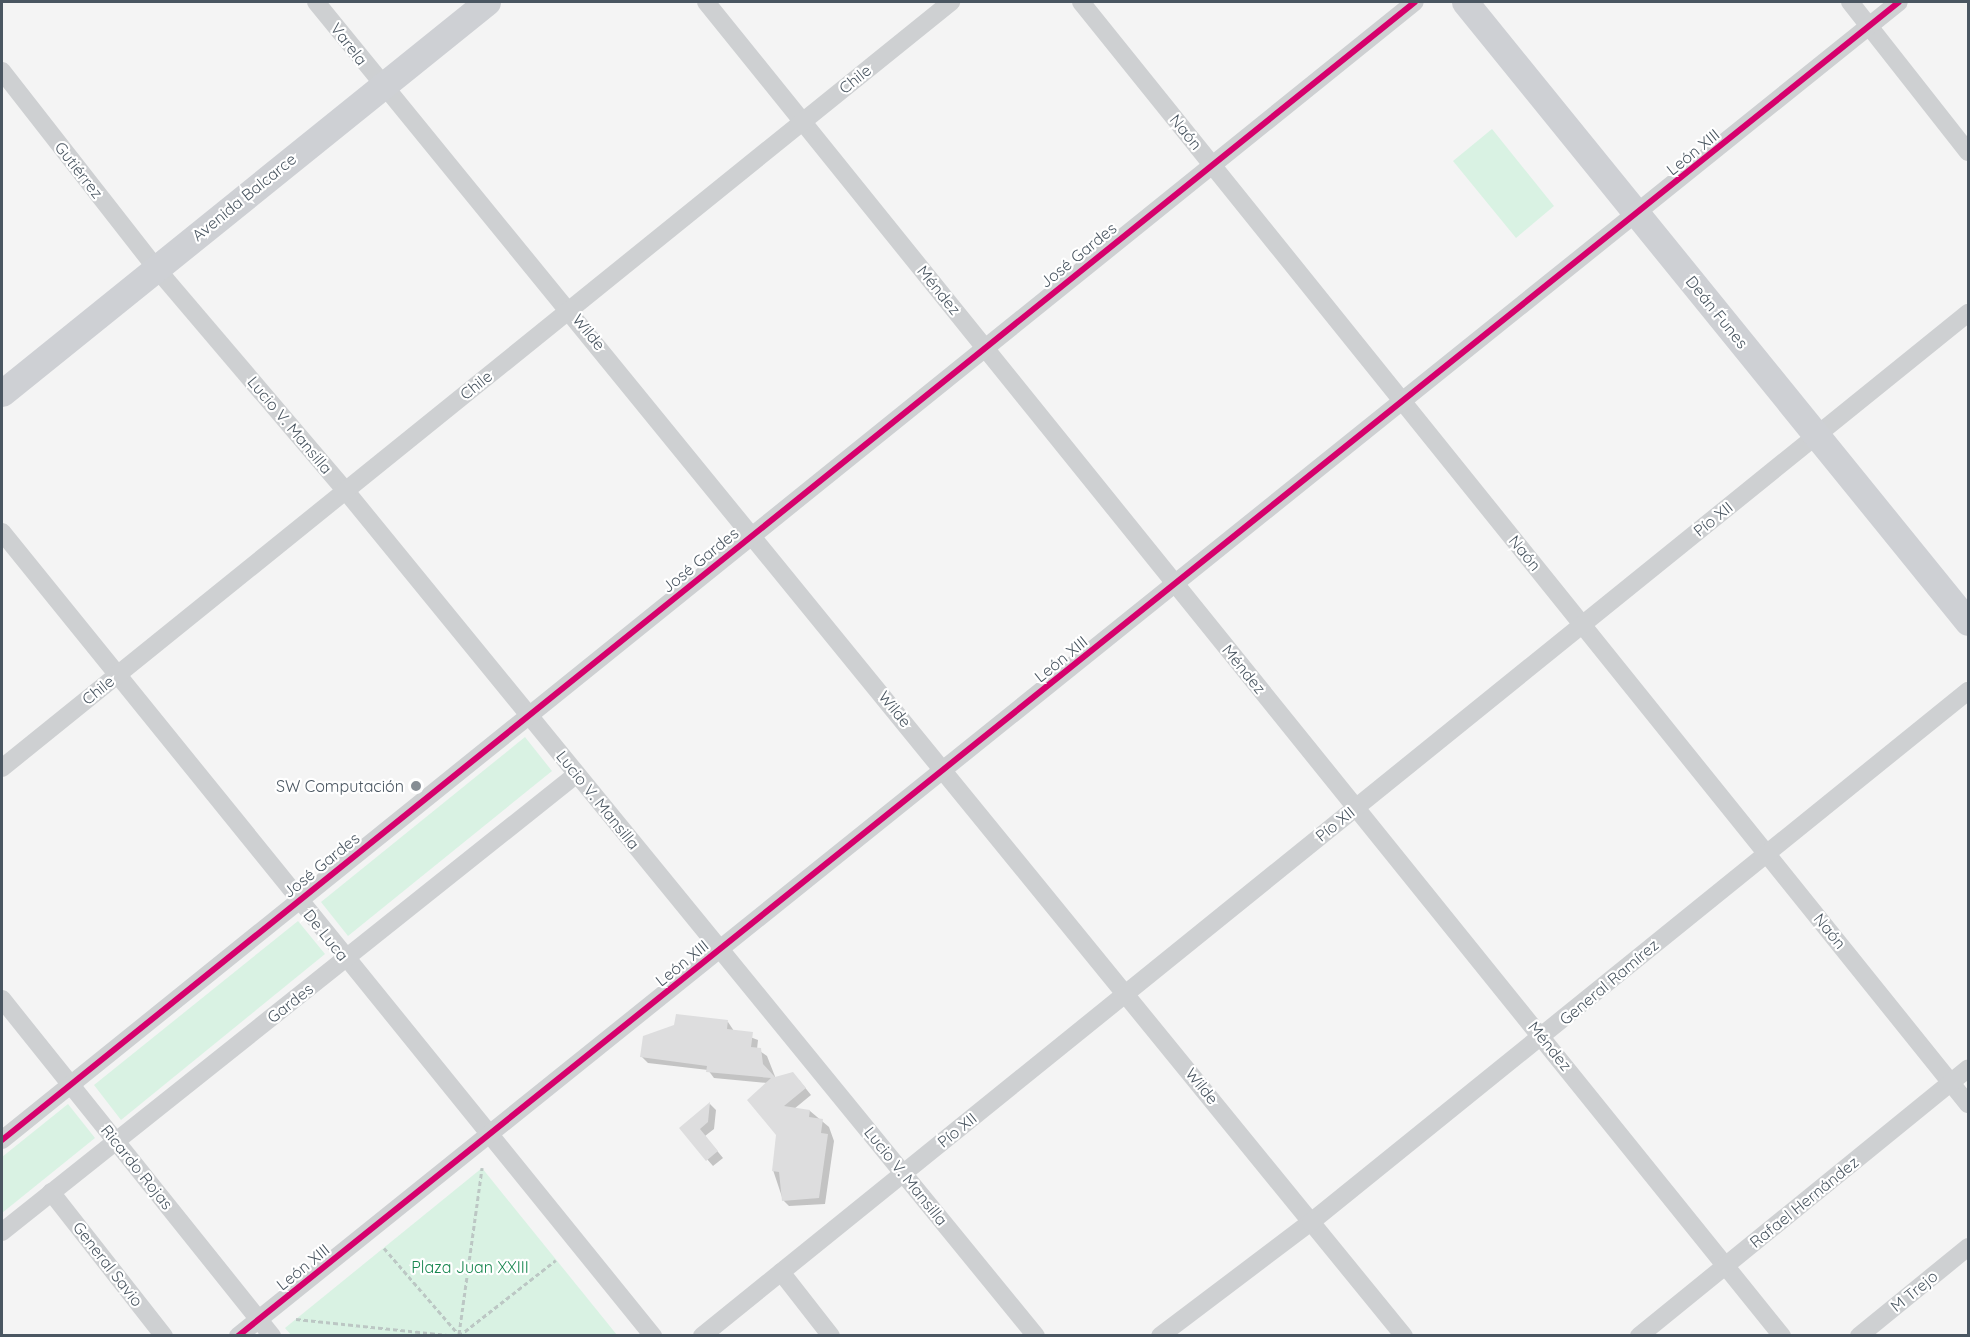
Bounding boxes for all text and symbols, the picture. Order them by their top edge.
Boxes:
street label: Varela [327,19,371,69]
street label: Chile [835,60,875,98]
street label: Naón [1166,110,1206,154]
street label: León XIII [1663,125,1723,179]
street label: Gutiérrez [51,138,107,202]
street label: Avenida Balcarce [188,149,300,245]
street label: José Gardes [1036,218,1120,292]
street label: Méndez [913,261,965,319]
street label: Deán Funes [1682,272,1752,352]
street label: Wilde [569,310,609,354]
street label: Chile [456,366,496,404]
street label: Lucio V. Mansilla [244,372,336,478]
street label: Pío XII [1690,497,1736,541]
street label: José Gardes [658,523,742,597]
street label: Naón [1505,531,1545,575]
street label: León XIII [1031,632,1091,686]
street label: Méndez [1218,640,1270,698]
street label: Chile [78,671,118,709]
street label: Wilde [875,687,915,731]
street label: Lucio V. Mansilla [552,747,644,853]
place label: SW Computación [276,776,404,796]
marker: SW Computación [409,779,423,793]
street label: Pío XII [1312,802,1358,846]
street label: José Gardes [279,828,363,902]
street label: De Luca [299,905,353,965]
street label: Naón [1810,909,1850,953]
street label: General Ramírez [1556,935,1662,1029]
street label: León XIII [652,936,712,990]
street label: Gardes [263,979,317,1027]
street label: Méndez [1524,1017,1576,1075]
street label: Wilde [1182,1064,1222,1108]
street label: Pío XII [934,1108,980,1152]
street label: Ricardo Rojas [97,1121,177,1213]
street label: Lucio V. Mansilla [860,1123,952,1229]
street label: Rafael Hernández [1746,1152,1862,1252]
street label: General Savio [69,1218,147,1310]
street label: León XIII [273,1240,333,1294]
park label: Plaza Juan XXIII [411,1257,529,1277]
street label: M Trejo [1887,1266,1941,1316]

